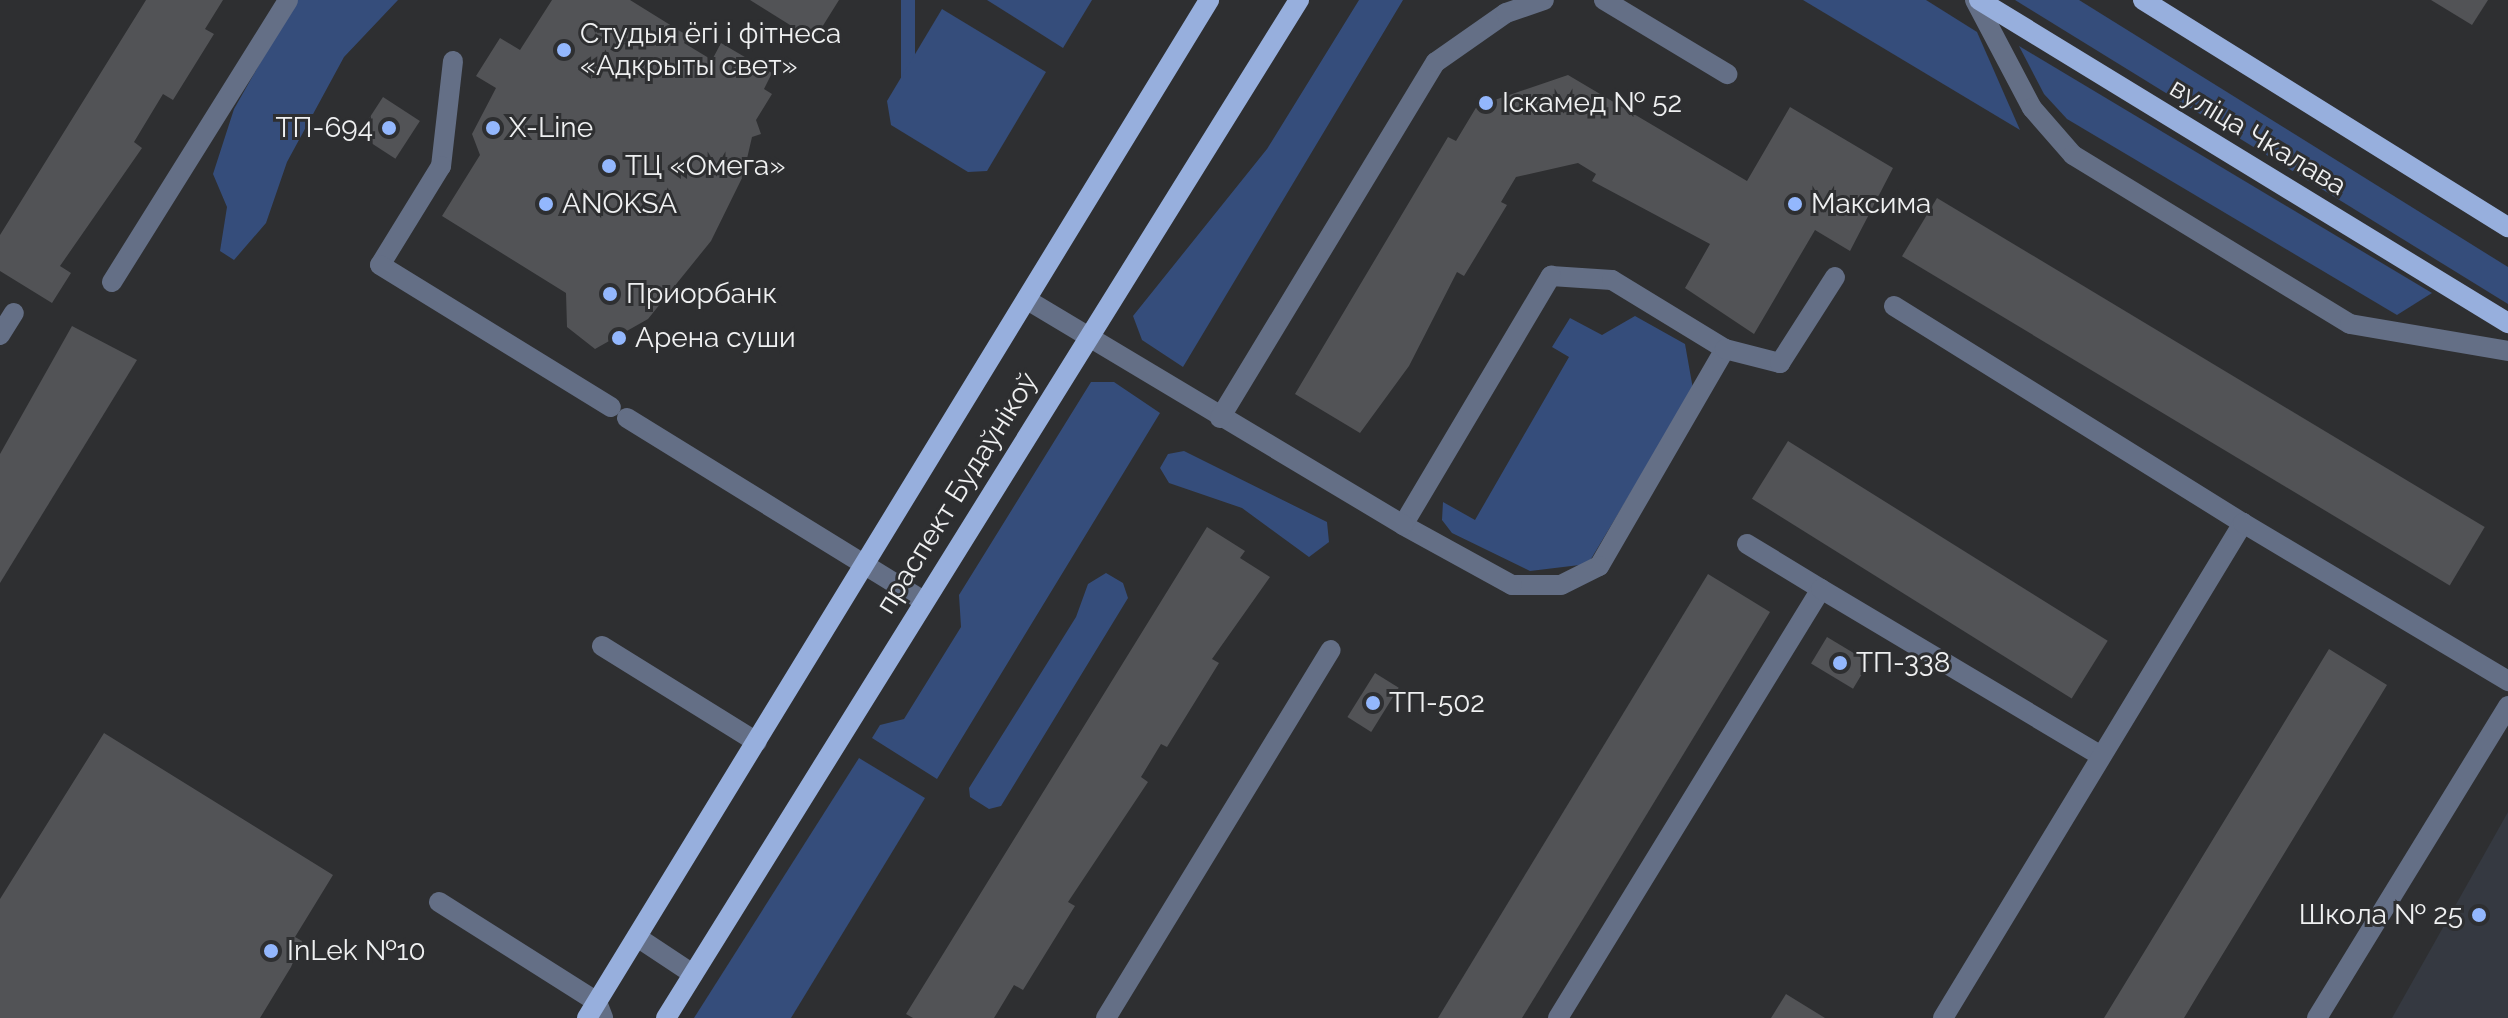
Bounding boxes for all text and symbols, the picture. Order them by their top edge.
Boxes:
place label: Студыя ёгі і фітнеса «Адкрыты свет» [580,17,841,83]
marker: Студыя ёгі і фітнеса «Адкрыты свет» [555,41,573,59]
street label: вуліца Чкалава [2164,71,2352,203]
place label: Іскамед № 52 [1502,86,1682,120]
marker: Іскамед № 52 [1477,94,1495,112]
place label: ТП-694 [276,111,373,145]
place label: X-Line [509,111,593,145]
marker: ТП-694 [380,119,398,137]
marker: X-Line [484,119,502,137]
place label: ТЦ «Омега» [625,149,785,183]
marker: ТЦ «Омега» [600,157,618,175]
place label: ANOKSA [562,187,677,221]
place label: Максима [1811,187,1931,221]
marker: ANOKSA [537,195,555,213]
marker: Максима [1786,195,1804,213]
place label: Приорбанк [626,277,777,311]
marker: Приорбанк [601,285,619,303]
place label: Арена суши [635,321,796,355]
marker: Арена суши [610,329,628,347]
street label: праспект Будаўнікоў [869,366,1045,620]
place label: ТП-338 [1856,646,1950,680]
marker: ТП-338 [1831,654,1849,672]
place label: ТП-502 [1389,686,1485,720]
marker: ТП-502 [1364,694,1382,712]
place label: Школа № 25 [2299,898,2463,932]
marker: Школа № 25 [2470,906,2488,924]
place label: InLek №10 [287,934,426,968]
marker: InLek №10 [262,942,280,960]

